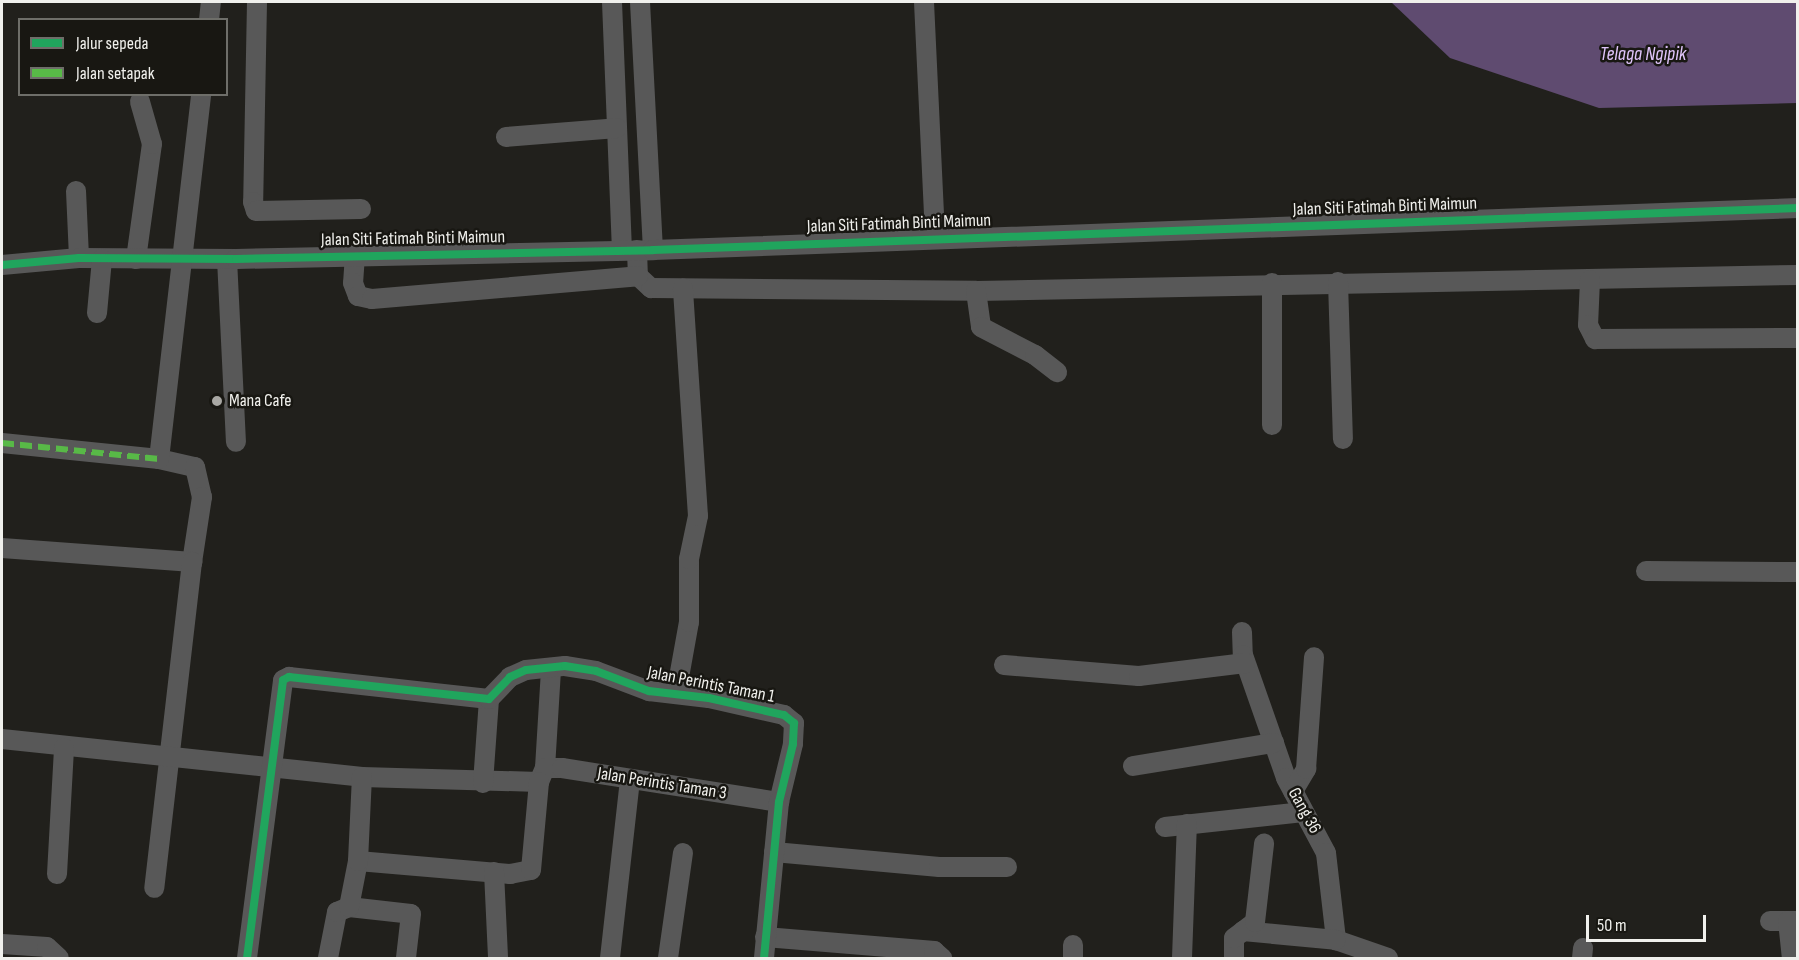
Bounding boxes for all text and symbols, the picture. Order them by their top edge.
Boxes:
legend [18,18,228,96]
text: Jalur sepeda [76,33,148,54]
water label: Telaga Ngipik [1600,42,1686,66]
text: Jalan setapak [76,63,155,84]
street label: Jalan Siti Fatimah Binti Maimun [1293,193,1477,221]
street label: Jalan Siti Fatimah Binti Maimun [807,210,991,238]
street label: Jalan Siti Fatimah Binti Maimun [321,227,505,251]
place label: Mana Cafe [229,390,292,412]
marker: Mana Cafe [210,394,224,408]
street label: Jalan Perintis Taman 1 [646,662,776,708]
street label: Jalan Perintis Taman 3 [596,763,728,805]
street label: Gang 36 [1283,784,1325,838]
scale bar [1589,903,1709,941]
text: 50 m [1597,915,1627,936]

